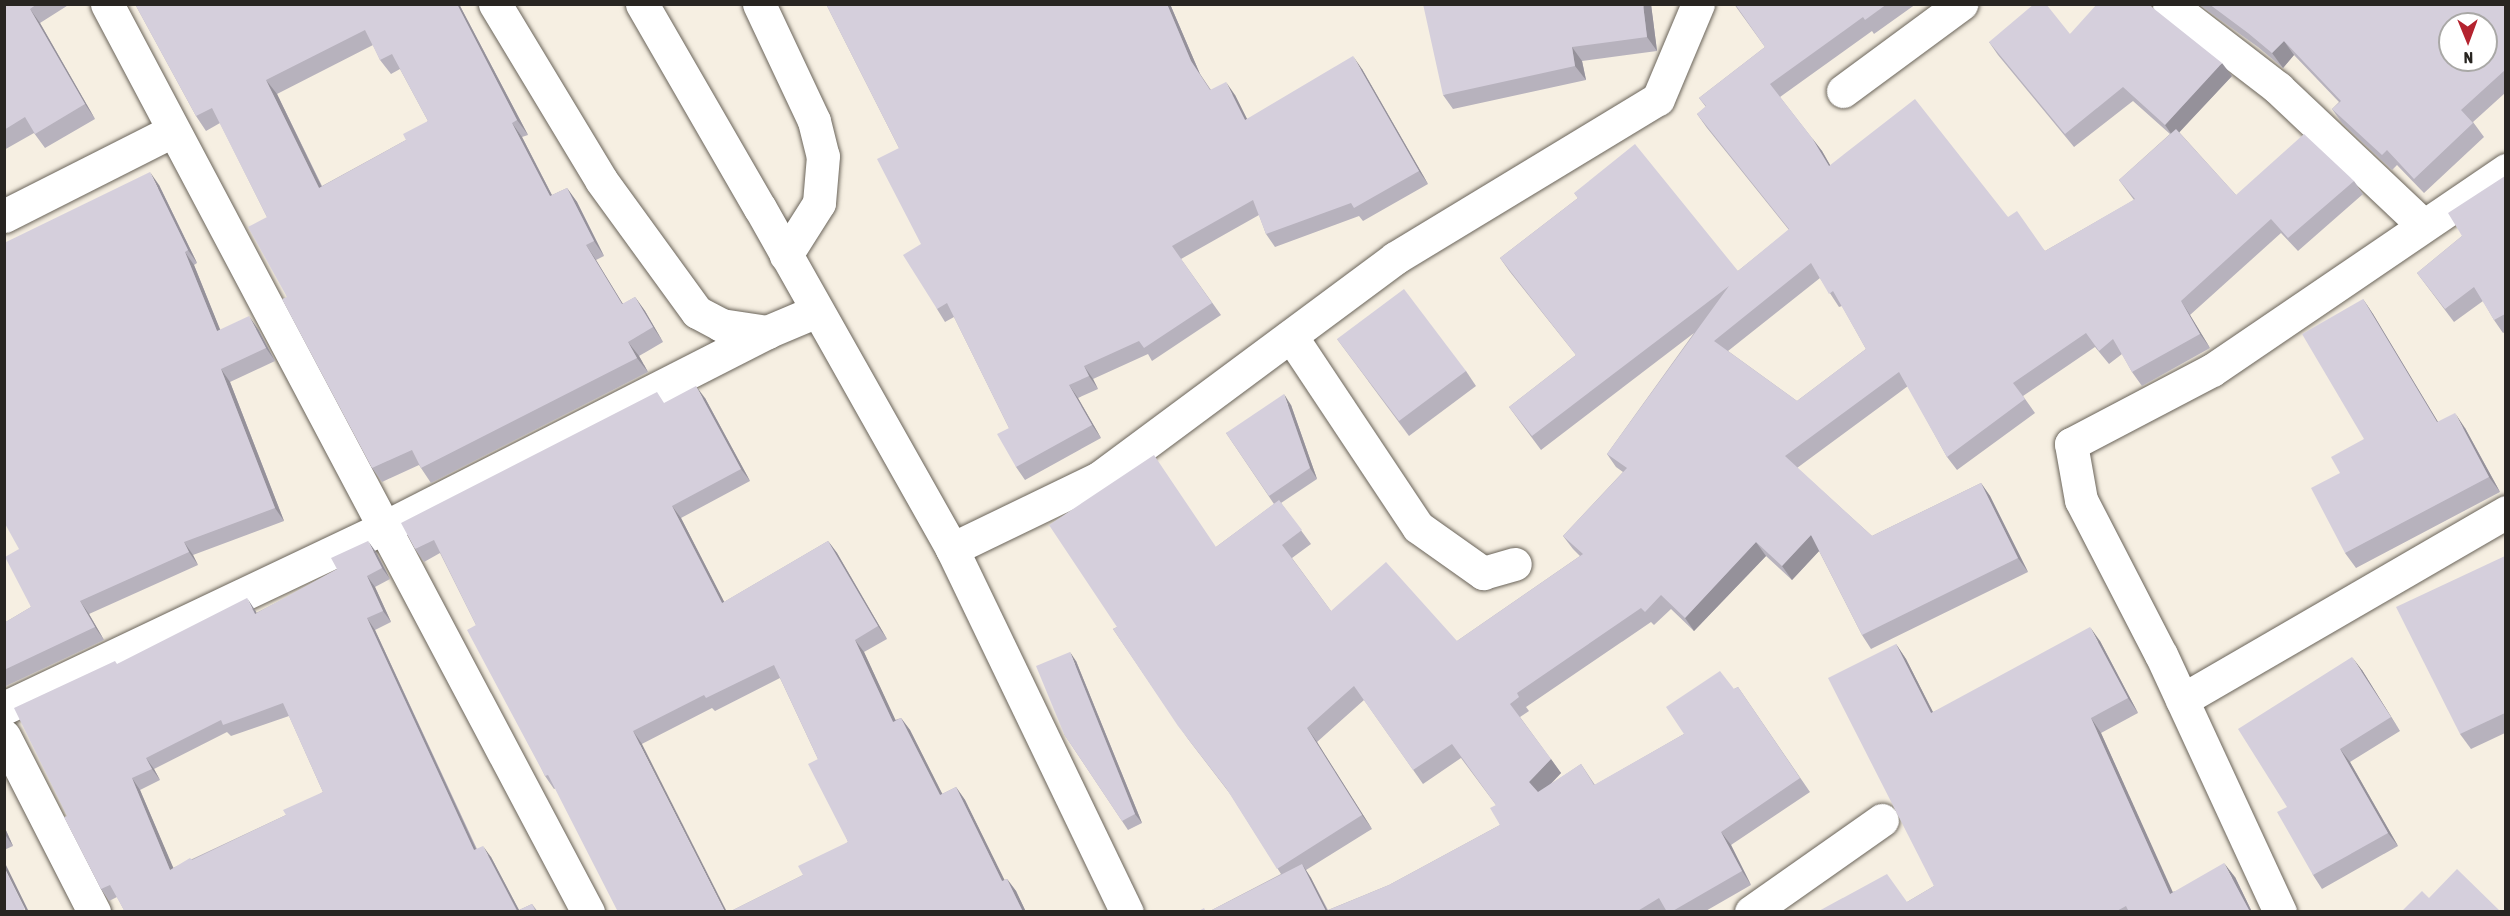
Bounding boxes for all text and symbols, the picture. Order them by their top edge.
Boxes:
north arrow [2438,12,2498,72]
text: N [2463,49,2473,67]

